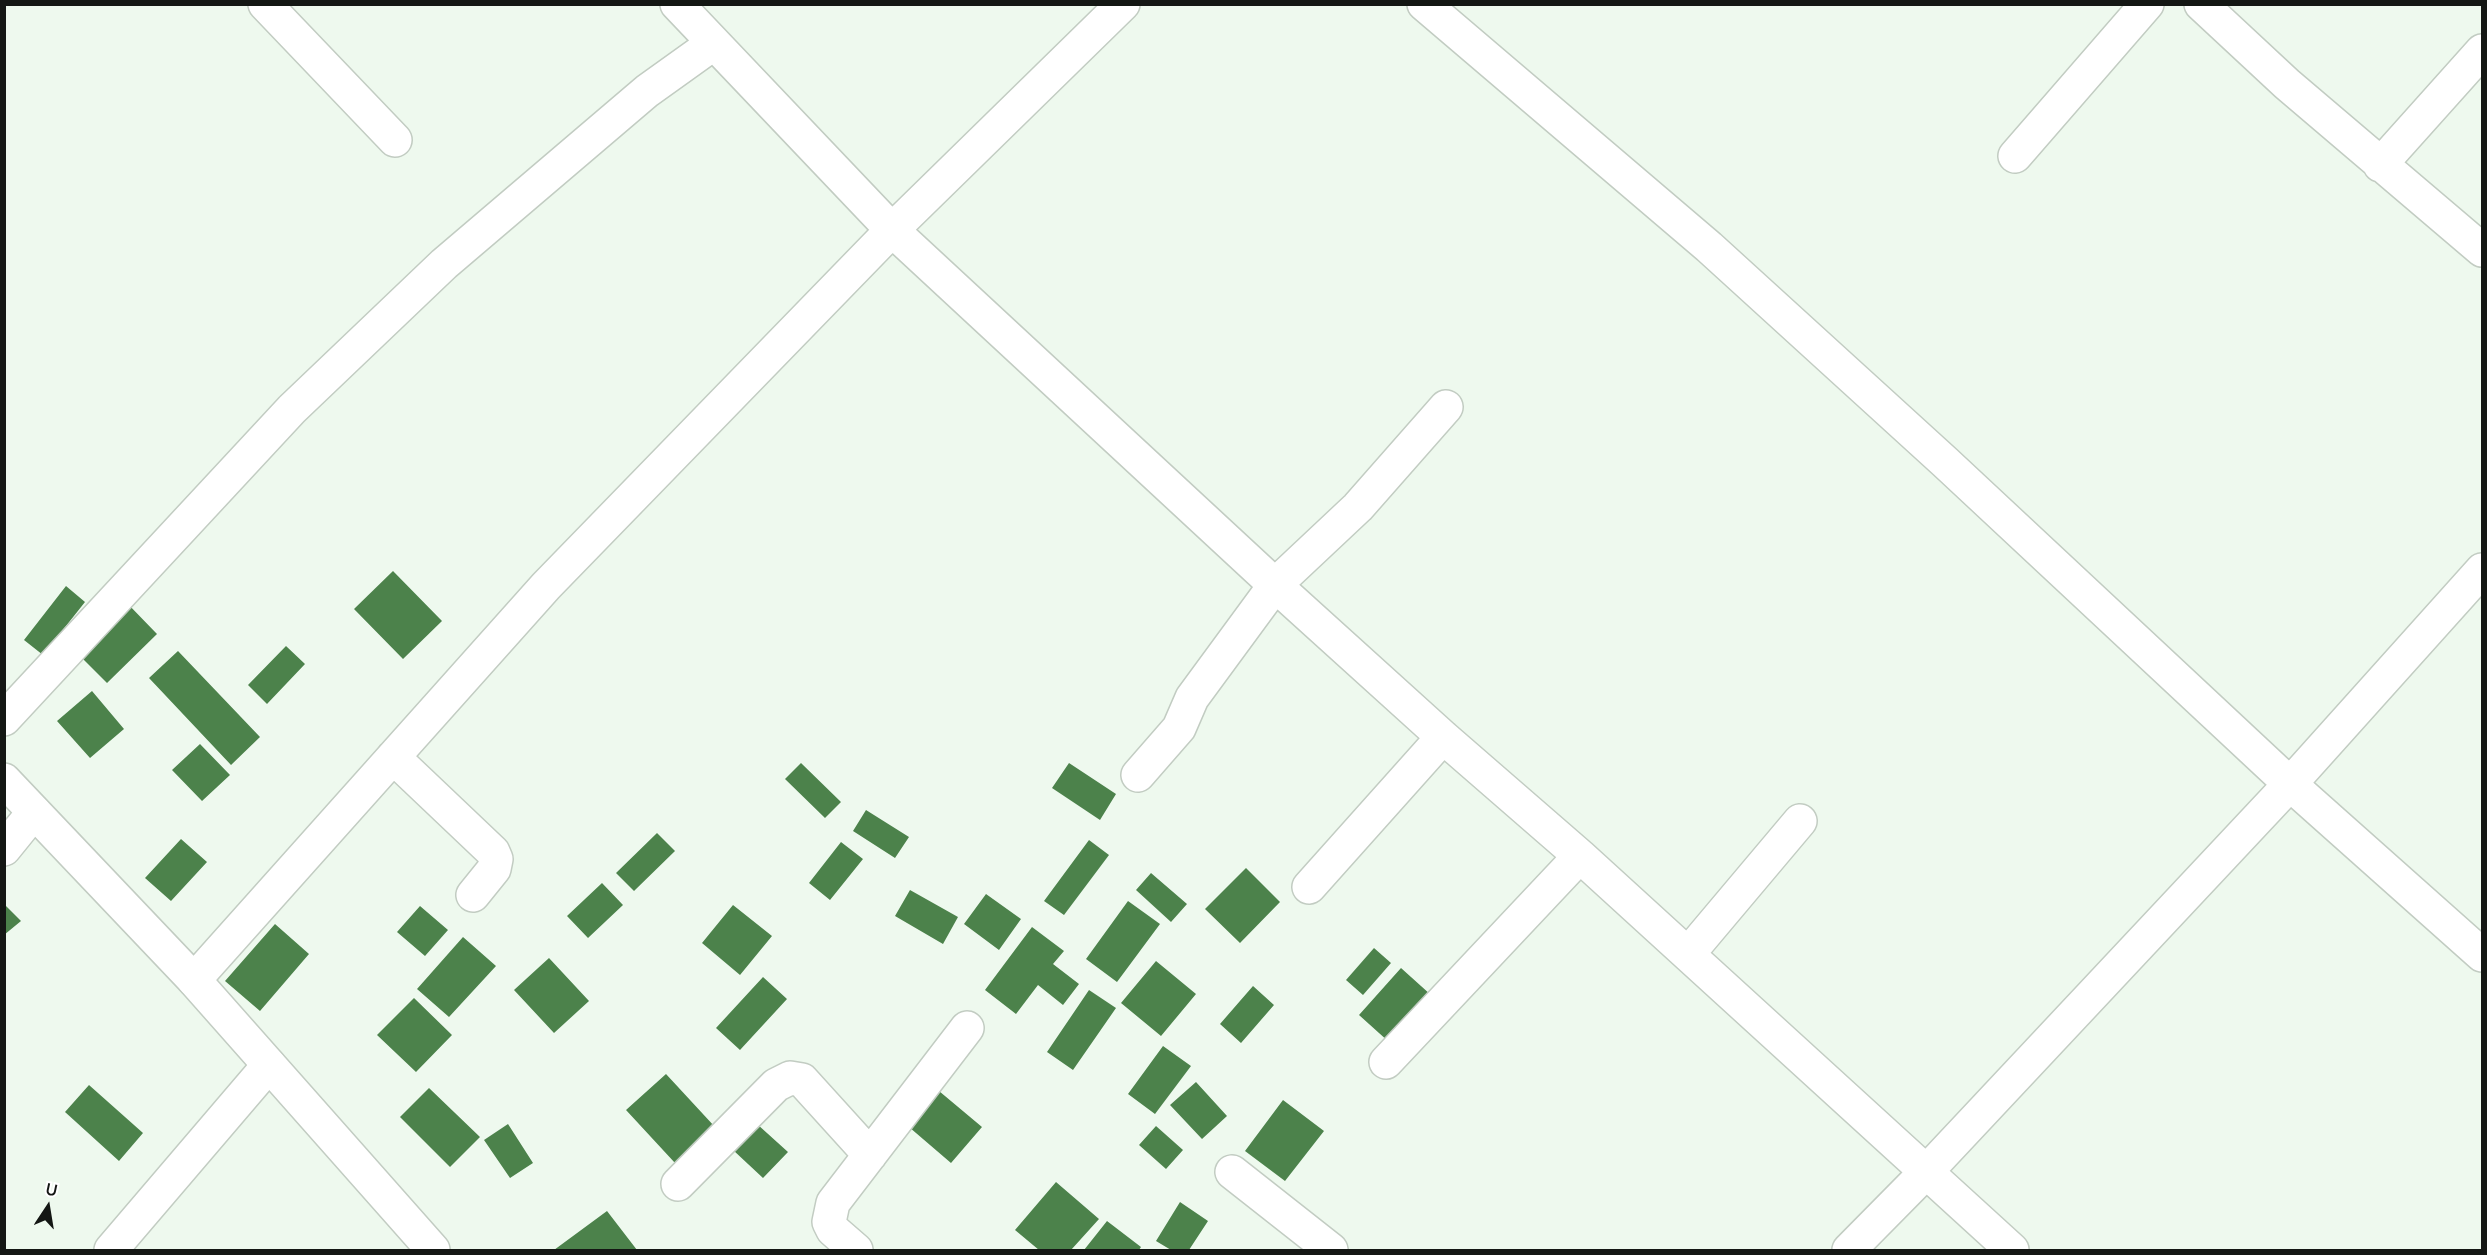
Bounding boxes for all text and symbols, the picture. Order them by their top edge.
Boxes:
north arrow [18,1177,78,1237]
text: U [44,1177,60,1201]

